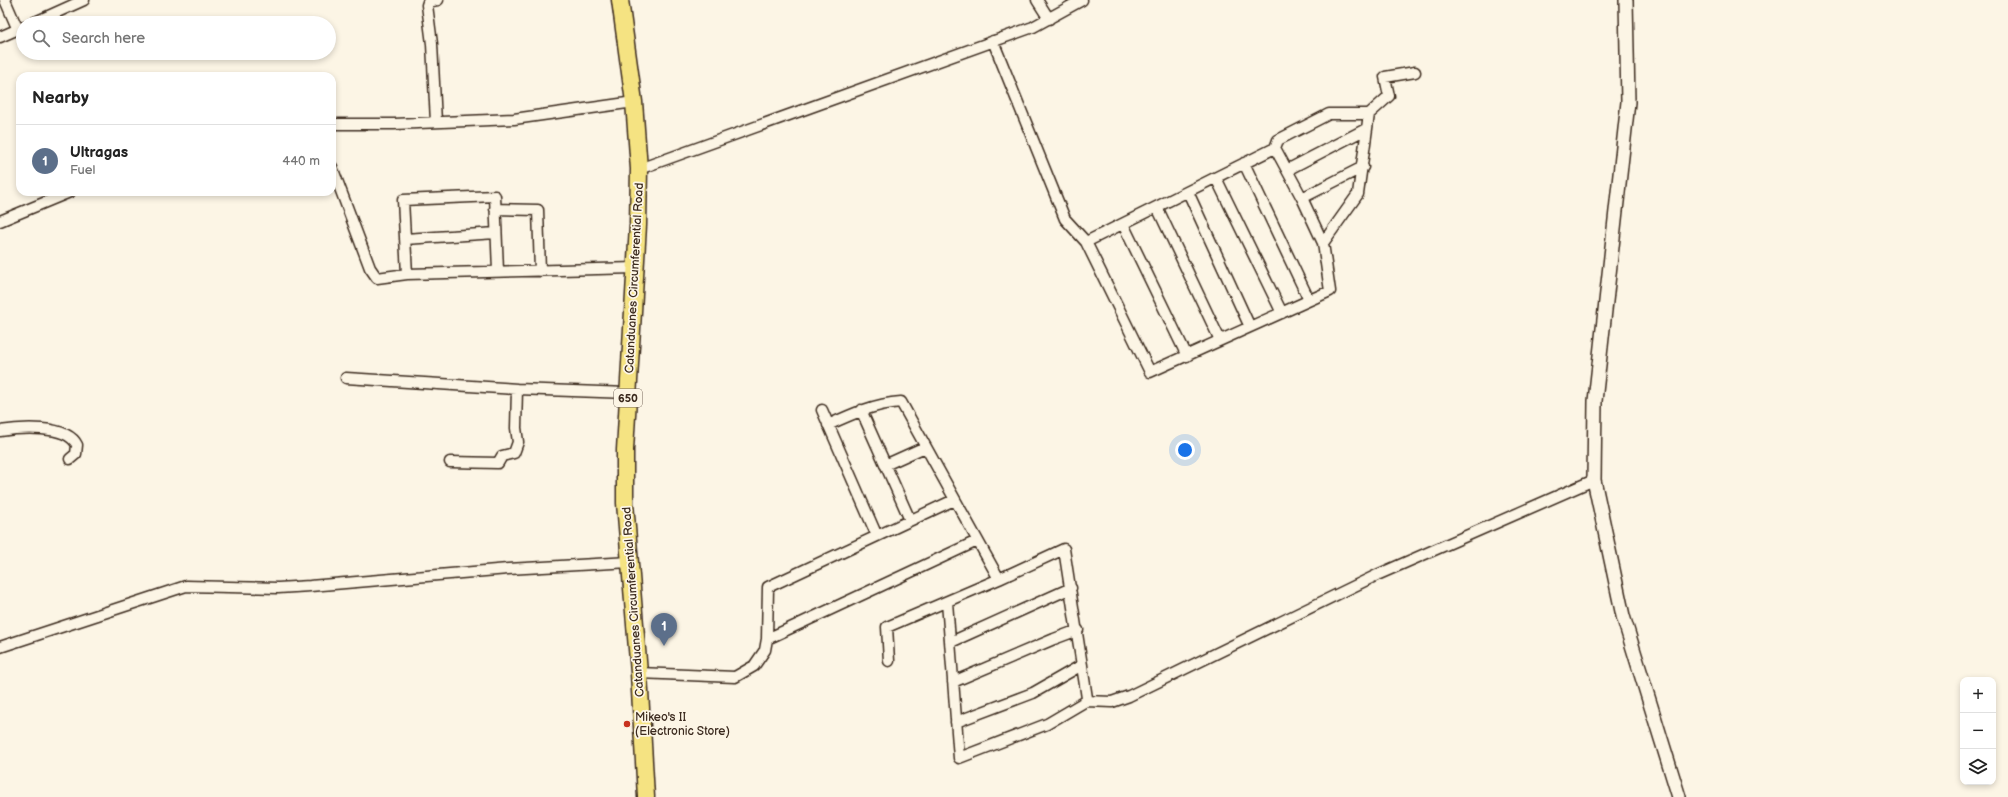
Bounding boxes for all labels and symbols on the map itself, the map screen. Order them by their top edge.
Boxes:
street label: Catanduanes Circumferential Road [622,182,647,374]
road number: 650 [614,389,642,407]
your location [1175,440,1195,460]
street label: Catanduanes Circumferential Road [619,506,648,698]
pin: 1 [651,613,677,646]
place label: Mikeo's II (Electronic Store) [635,710,730,739]
marker: Mikeo's II (Electronic Store) [622,719,632,729]

